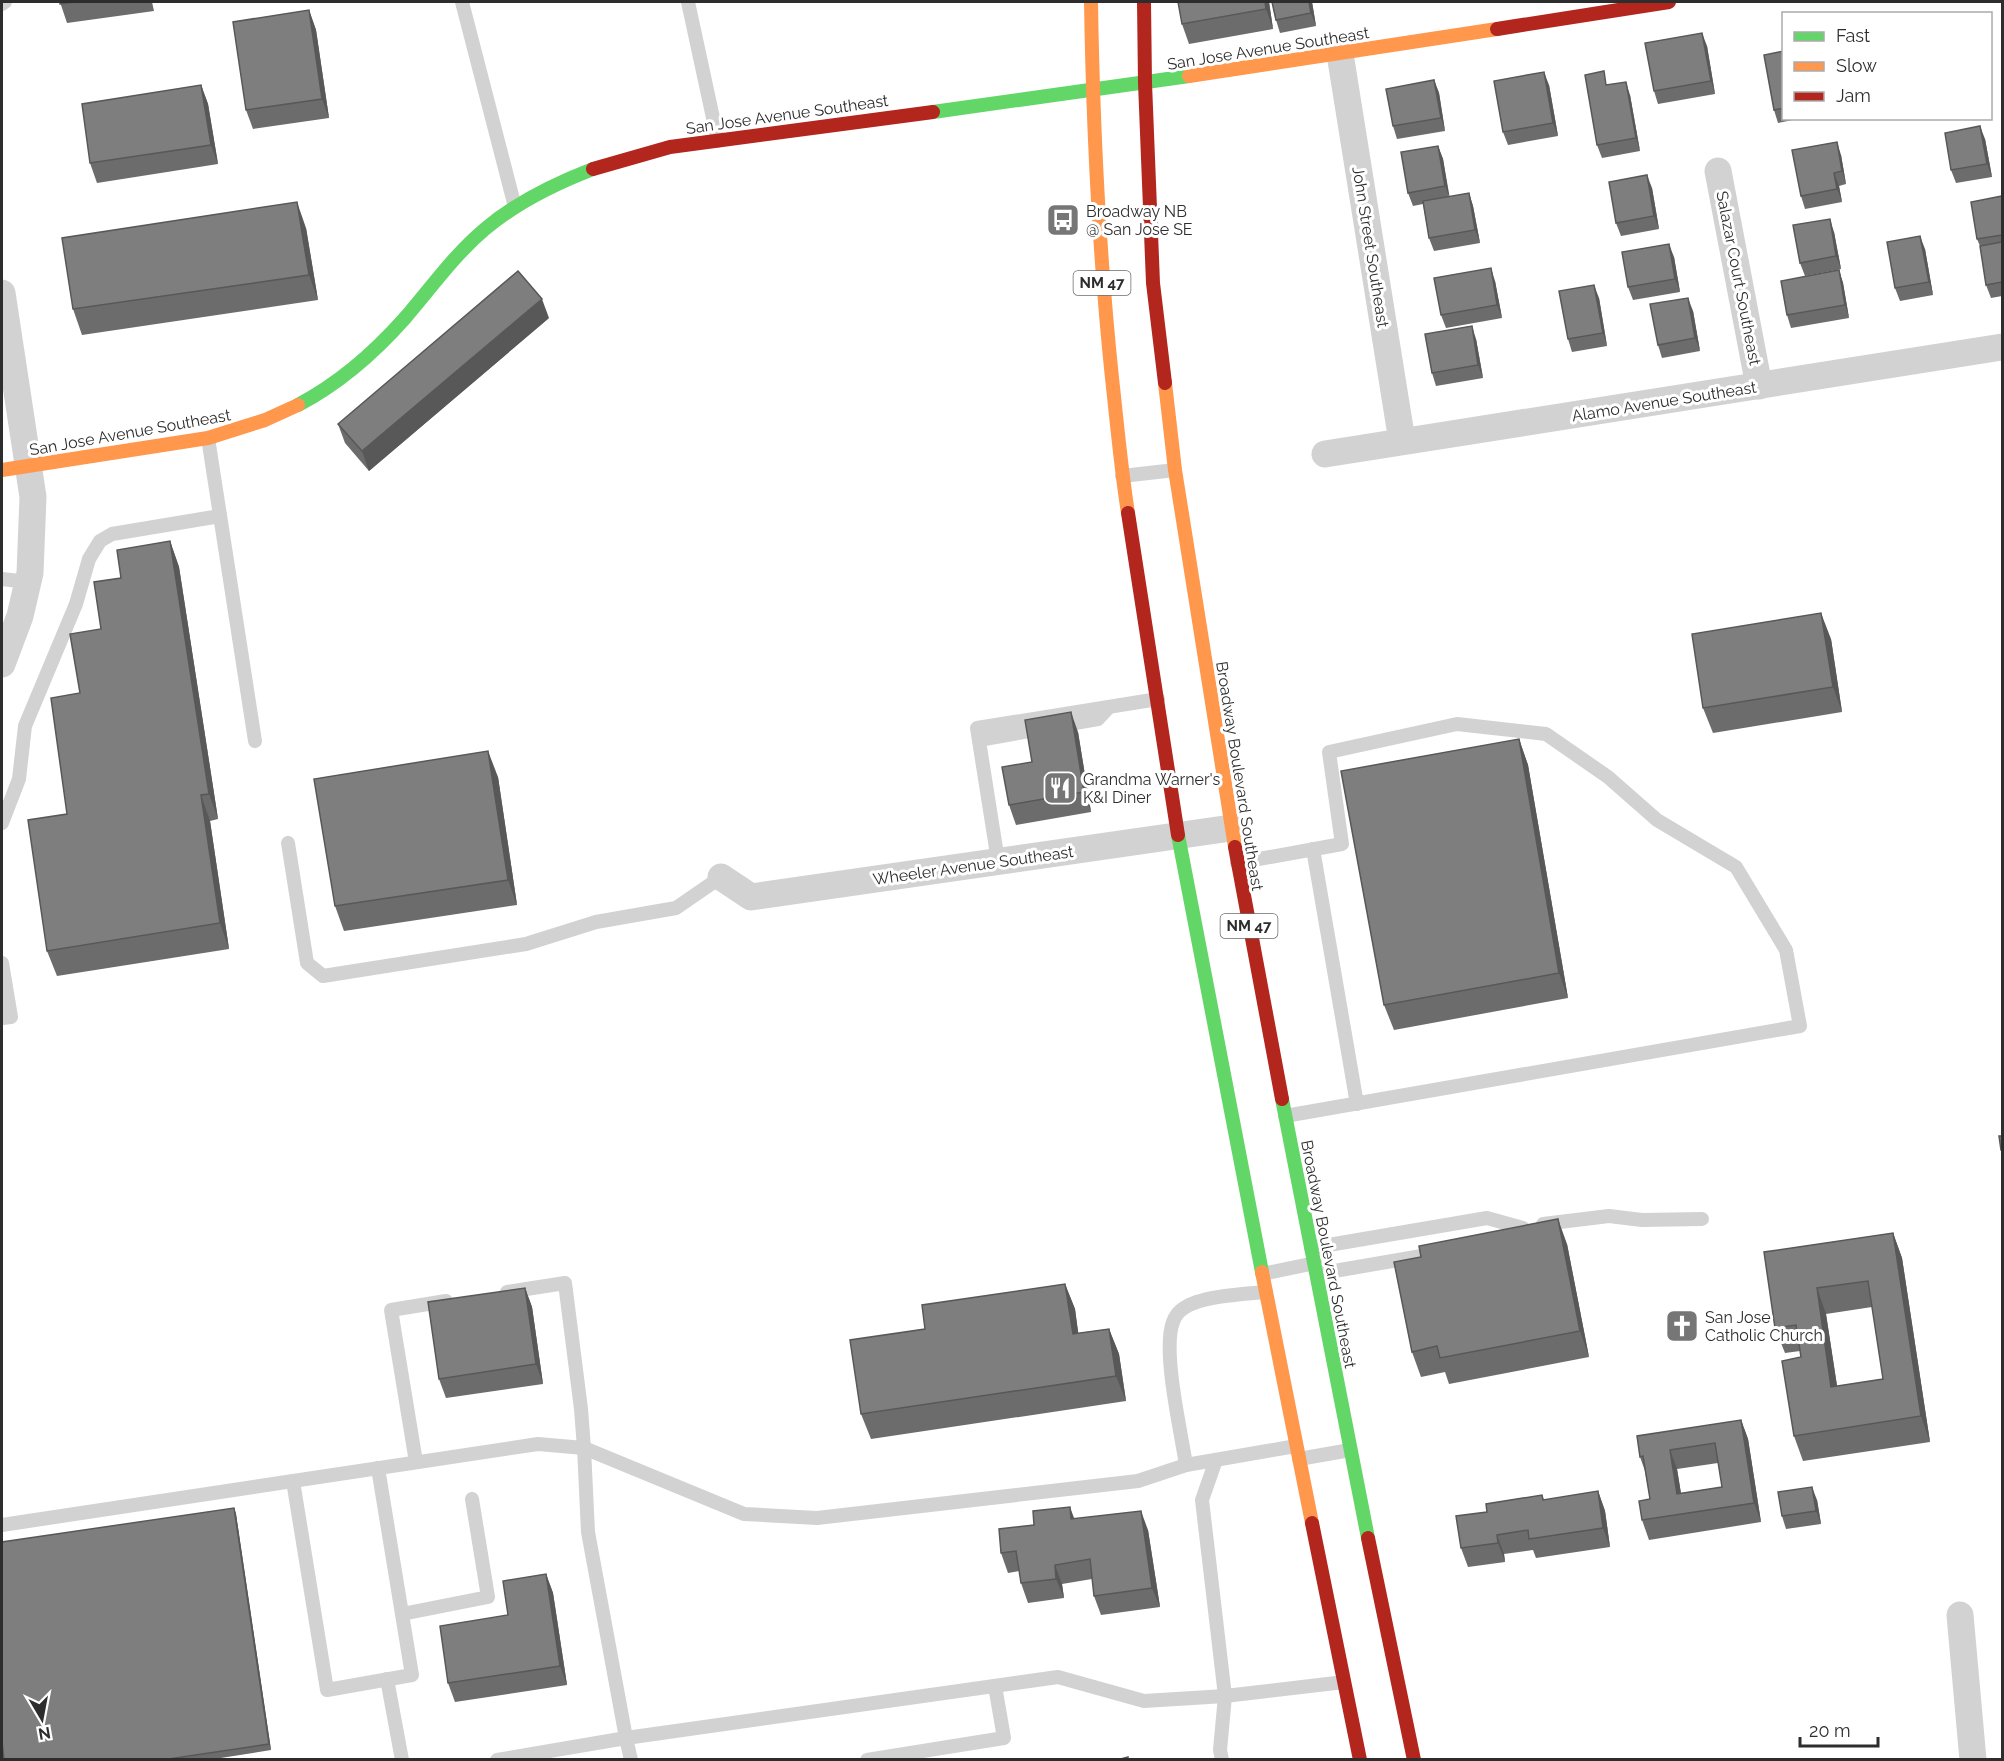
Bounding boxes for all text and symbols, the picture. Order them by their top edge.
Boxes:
legend [1782,12,1992,120]
street label: San Jose Avenue Southeast [1166,23,1371,74]
text: Fast [1836,25,1870,46]
text: Slow [1836,55,1877,76]
text: Jam [1836,85,1871,106]
street label: San Jose Avenue Southeast [685,91,890,138]
street label: John Street Southeast [1348,165,1393,330]
street label: Salazar Court Southeast [1712,189,1765,367]
bus stop icon: Broadway NB @ San Jose SE [1045,202,1081,238]
place label: Broadway NB @ San Jose SE [1086,202,1193,239]
road number: NM 47 [1074,271,1130,295]
street label: Alamo Avenue Southeast [1570,377,1758,425]
street label: San Jose Avenue Southeast [28,405,233,460]
street label: Broadway Boulevard Southeast [1212,660,1267,893]
restaurant icon: Grandma Warner's K&I Diner [1042,770,1078,806]
place label: Grandma Warner's K&I Diner [1083,770,1221,807]
street label: Wheeler Avenue Southeast [872,842,1075,889]
road number: NM 47 [1220,914,1278,938]
street label: Broadway Boulevard Southeast [1297,1138,1360,1370]
church icon: San Jose Catholic Church [1664,1308,1700,1344]
place label: San Jose Catholic Church [1705,1308,1823,1345]
north arrow [12,1689,72,1749]
scale bar [1800,1710,1878,1748]
text: 20 m [1809,1720,1851,1741]
text: N [37,1723,52,1744]

